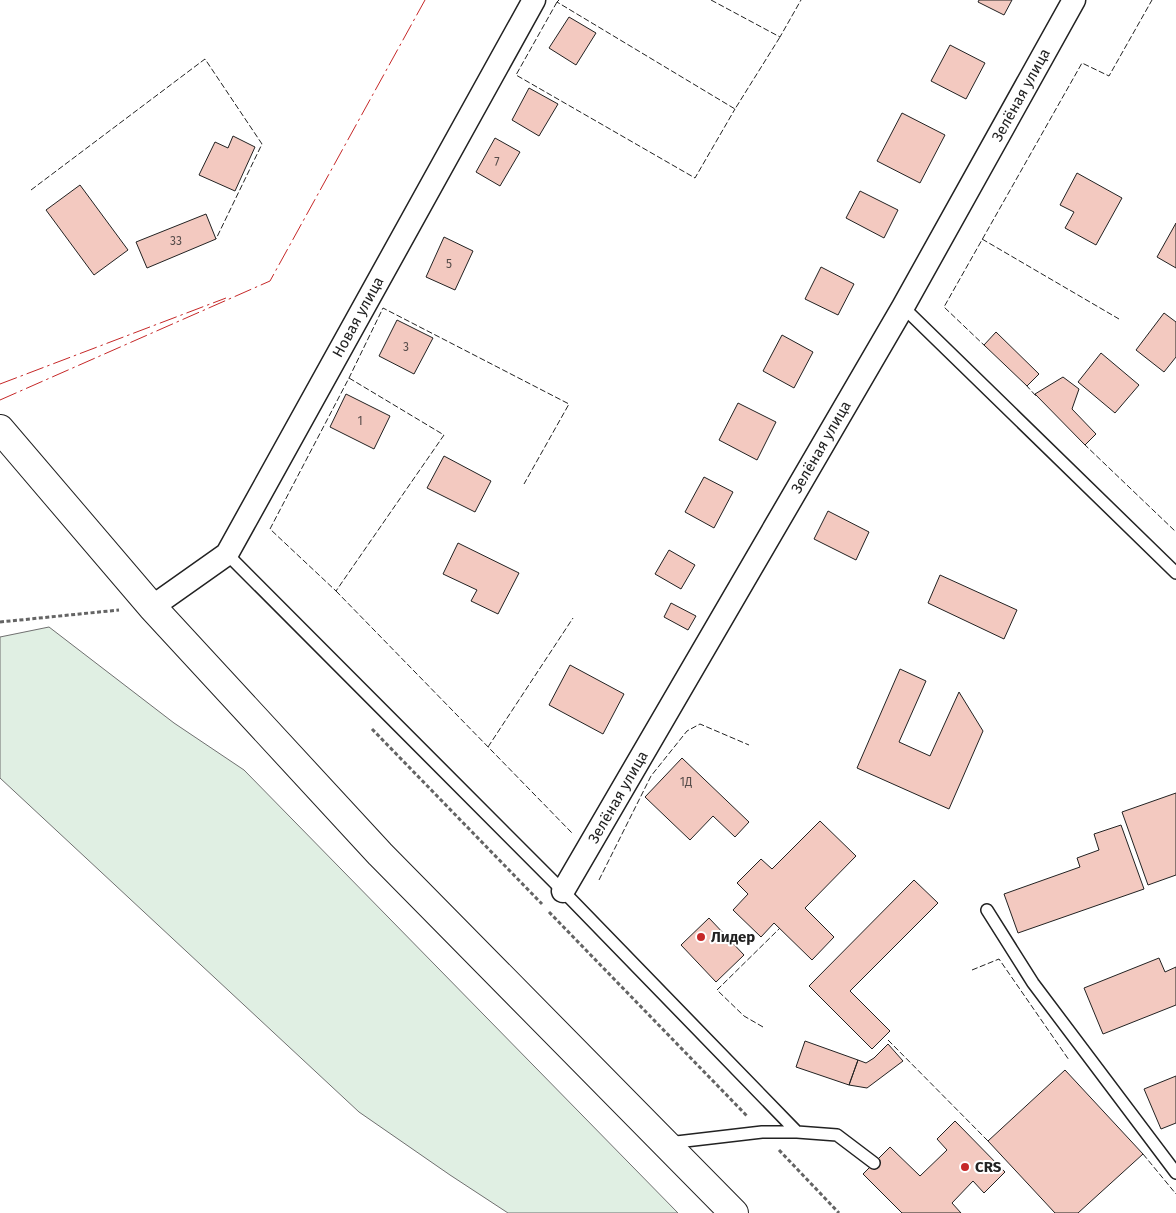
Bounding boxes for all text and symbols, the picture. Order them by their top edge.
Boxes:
street label: Зелёная улица [988,45,1054,145]
house number: 7 [494,155,500,169]
house number: 33 [170,234,182,248]
house number: 5 [446,257,452,271]
street label: Новая улица [328,274,388,360]
house number: 3 [403,340,409,354]
street label: Зелёная улица [787,398,855,496]
house number: 1 [357,414,363,428]
street label: Зелёная улица [584,748,652,846]
house number: 1Д [680,775,692,789]
place label: Лидер [711,928,755,946]
marker: Лидер [695,931,707,943]
place label: CRS [975,1158,1002,1176]
marker: CRS [959,1161,971,1173]

